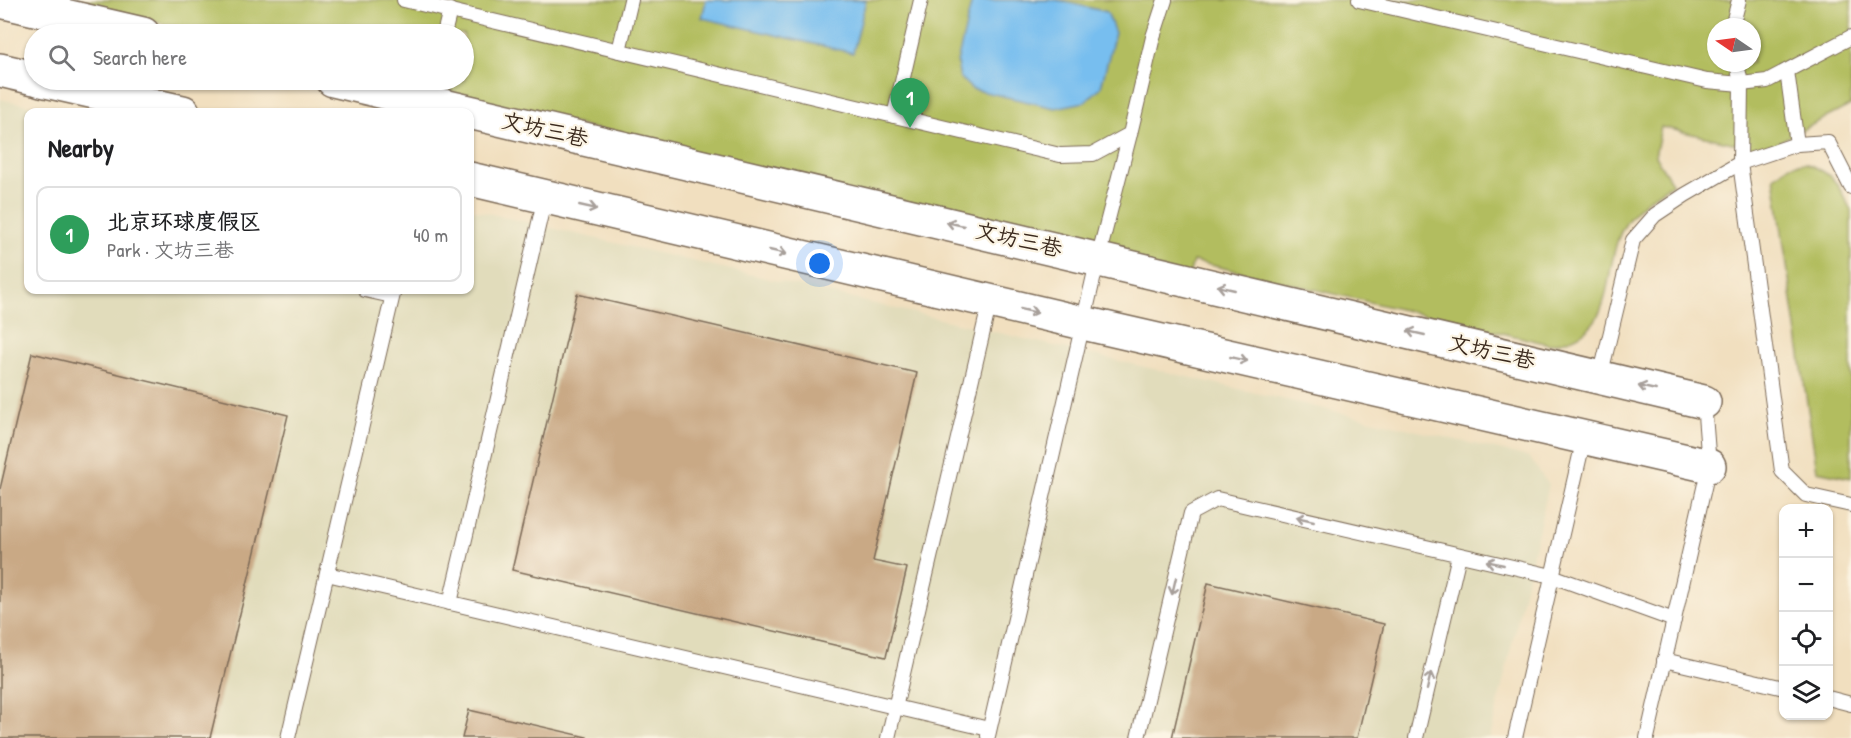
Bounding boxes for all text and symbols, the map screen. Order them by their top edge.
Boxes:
north arrow [1707,18,1761,72]
search box [24,24,474,90]
icon: search [45,41,78,74]
text: Search here [93,42,187,72]
pin: 1 [890,78,930,128]
street label: 文坊三巷 [499,104,591,154]
text: Nearby [48,130,114,165]
one-way arrow [578,202,597,213]
text: 北京环球度假区 [107,206,261,236]
street label: 文坊三巷 [973,214,1065,264]
one-way arrow [946,218,965,230]
text: 1 [66,221,73,248]
text: 40 m [413,221,448,248]
text: Park · 文坊三巷 [107,236,234,263]
one-way arrow [768,246,787,258]
your location [805,249,834,278]
one-way arrow [1217,282,1236,294]
one-way arrow [1019,305,1038,317]
street label: 文坊三巷 [1446,326,1538,376]
one-way arrow [1407,327,1426,339]
one-way arrow [1229,354,1248,365]
one-way arrow [1637,382,1656,394]
map controls [1779,504,1833,720]
button: + [1779,504,1833,558]
one-way arrow [1296,513,1315,525]
one-way arrow [1486,557,1505,569]
button: − [1779,558,1833,612]
one-way arrow [1168,576,1180,595]
button: locate [1779,612,1833,666]
button: layers [1779,666,1833,720]
one-way arrow [1424,672,1436,691]

